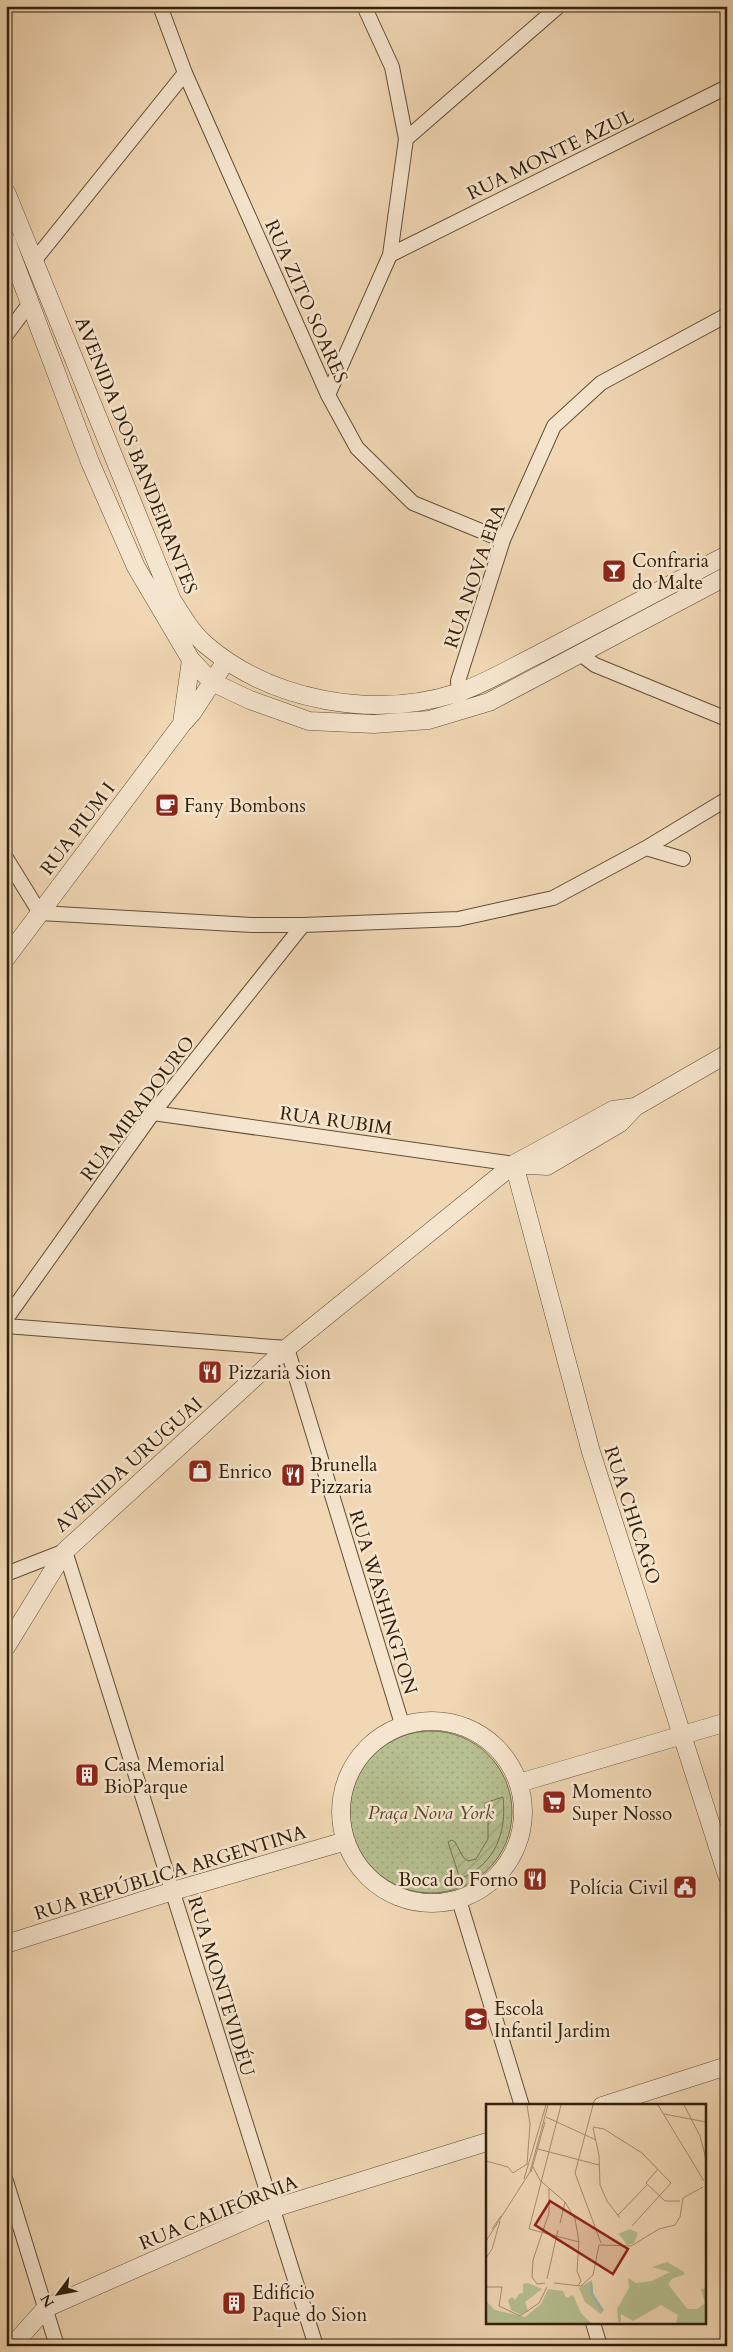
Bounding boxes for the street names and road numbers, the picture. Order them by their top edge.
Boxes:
street label: RUA MONTE AZUL [463,103,639,207]
street label: RUA ZITO SOARES [258,215,354,387]
street label: AVENIDA DOS BANDEIRANTES [68,313,204,598]
street label: RUA NOVA ERA [438,500,512,652]
street label: RUA PIUM I [34,777,121,880]
street label: RUA MIRADOURO [75,1031,201,1186]
street label: RUA RUBIM [278,1100,394,1142]
street label: AVENIDA URUGUAI [49,1391,208,1538]
street label: RUA CHICAGO [597,1443,667,1588]
street label: RUA WASHINGTON [343,1507,423,1698]
street label: RUA REPÚBLICA ARGENTINA [31,1819,310,1927]
street label: RUA MONTEVIDÉU [181,1893,261,2080]
street label: RUA CALIFÓRNIA [135,2168,302,2257]

